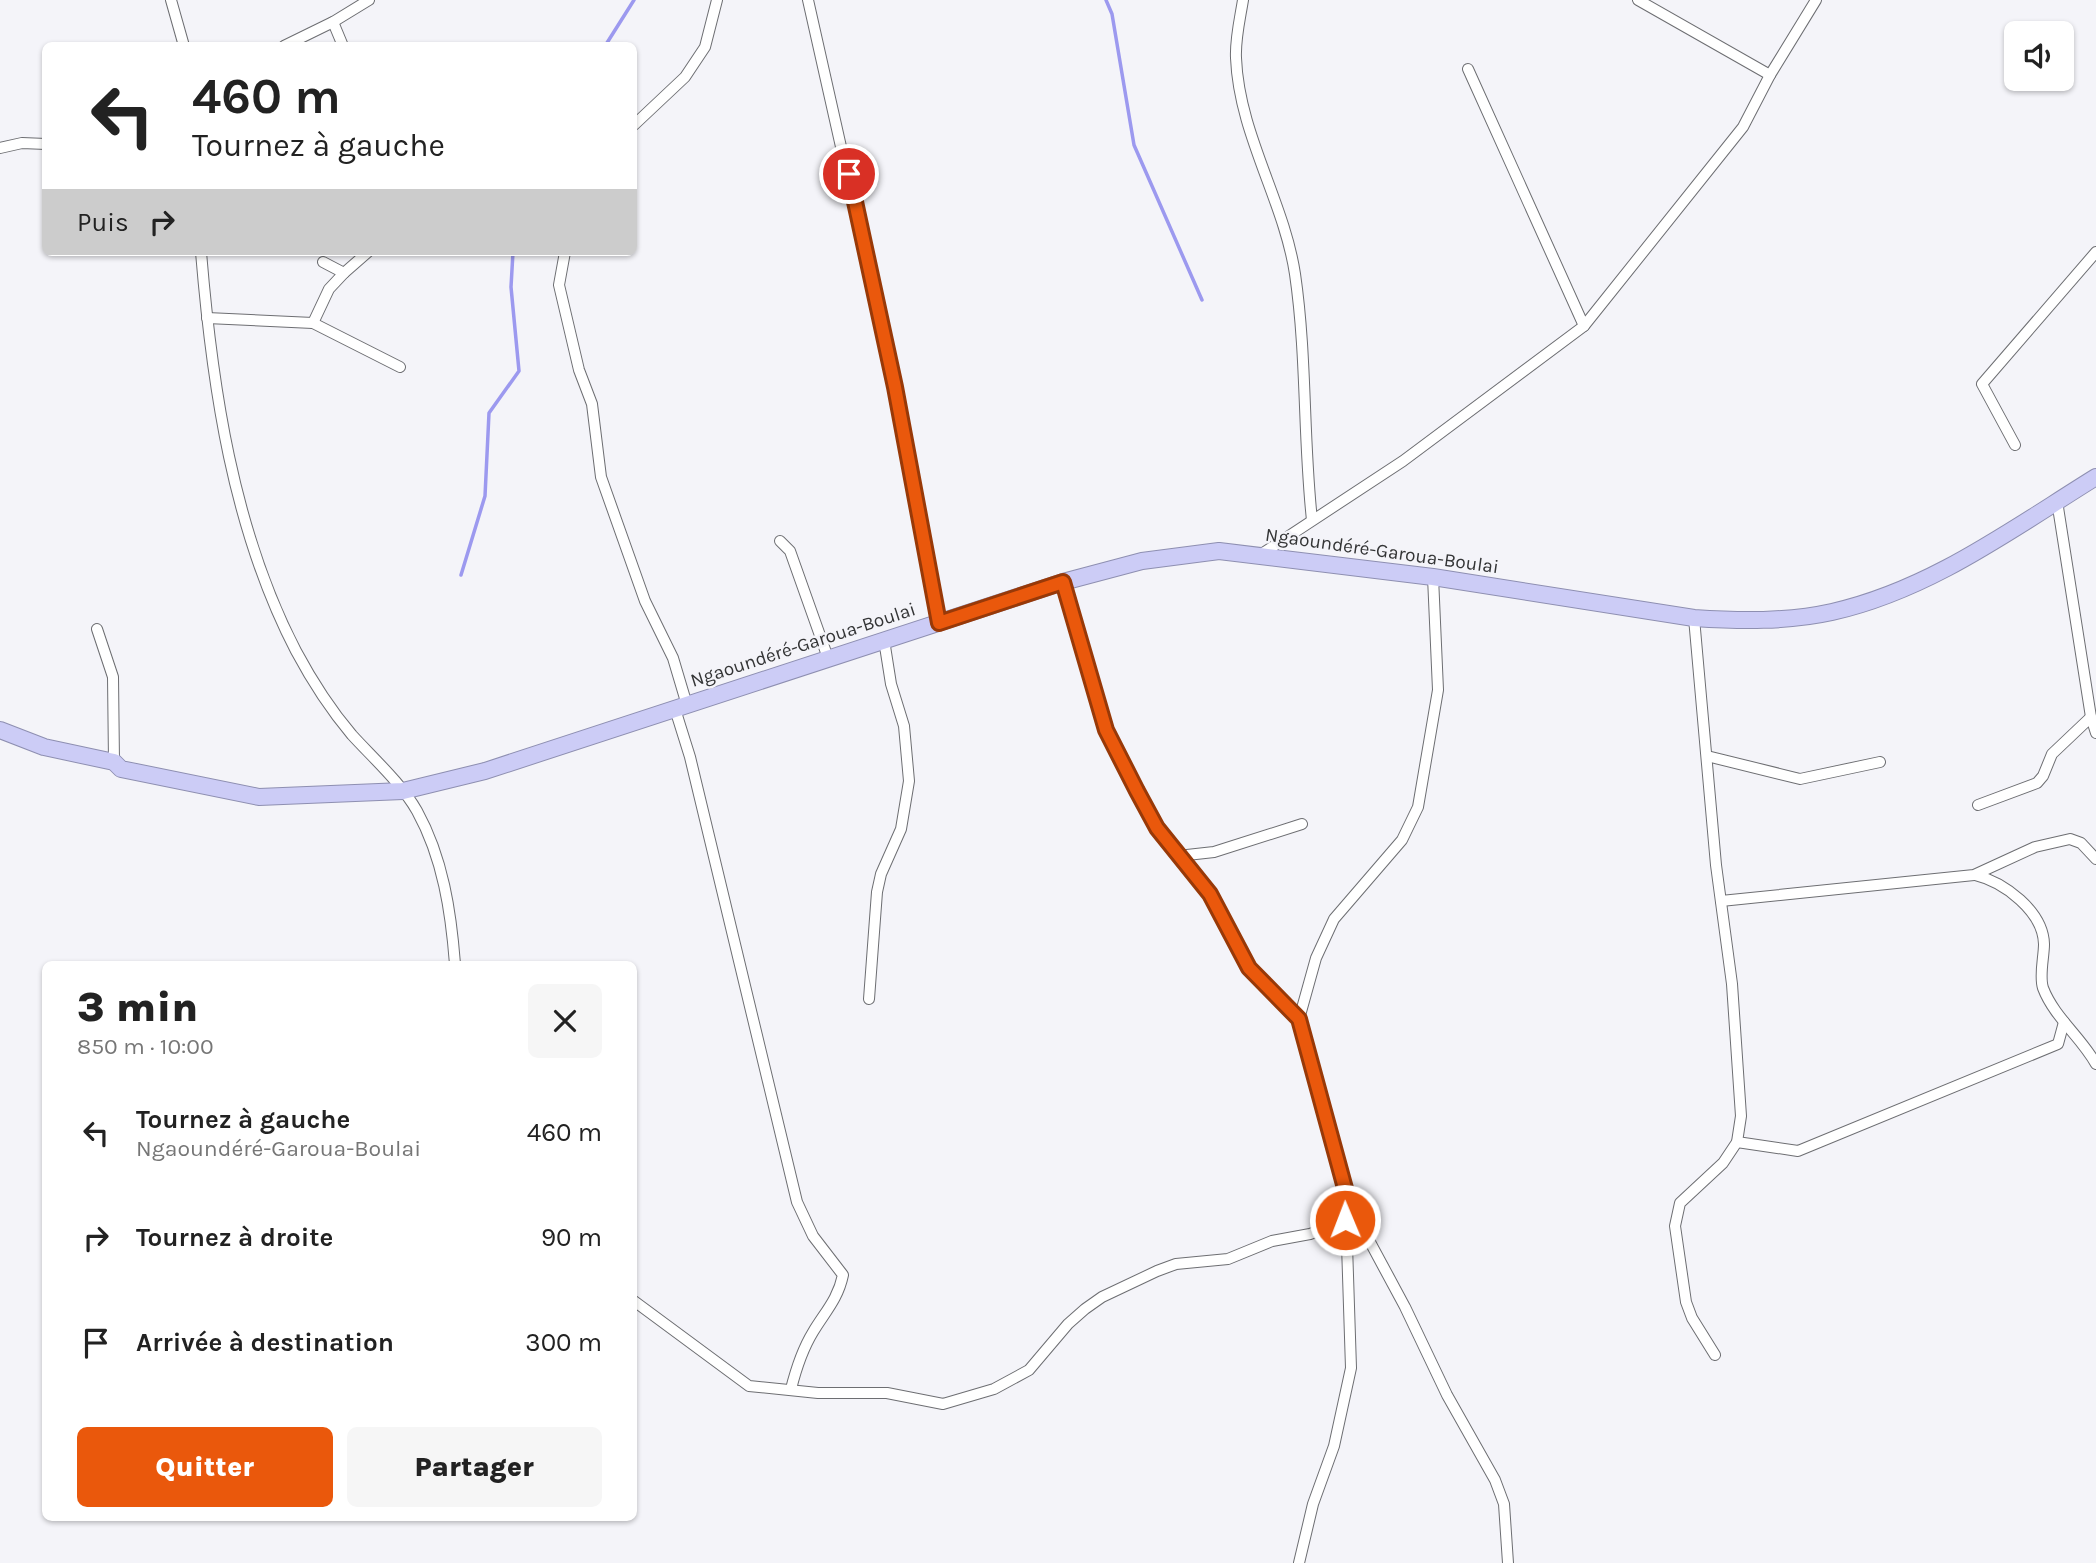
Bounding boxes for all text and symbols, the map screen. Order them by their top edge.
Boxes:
map controls [2004,21,2074,91]
button: sound [2004,21,2074,91]
text: 460 m [192,68,341,125]
icon: left [77,70,168,161]
text: Tournez à gauche [192,127,445,164]
pin [819,144,879,204]
icon: arrive [830,155,868,193]
icon: right [143,203,181,241]
text: Puis [77,207,129,238]
street label: Ngaoundéré-Garoua-Boulai [1264,524,1500,578]
street label: Ngaoundéré-Garoua-Boulai [688,598,918,692]
text: 3 min [77,982,198,1032]
button: close [528,984,602,1058]
text: 850 m · 10:00 [77,1033,214,1060]
text: Tournez à gauche [136,1104,350,1135]
icon: left [77,1114,115,1152]
text: 460 m [527,1117,602,1148]
text: Ngaoundéré-Garoua-Boulai [136,1135,421,1162]
position arrow [1308,1183,1382,1257]
icon: right [77,1219,115,1257]
text: Tournez à droite [136,1222,333,1253]
text: 90 m [541,1222,602,1253]
icon: arrive [77,1324,115,1362]
text: Arrivée à destination [136,1327,394,1358]
text: 300 m [525,1327,602,1358]
button: Quitter [77,1427,333,1507]
button: Partager [347,1427,602,1507]

